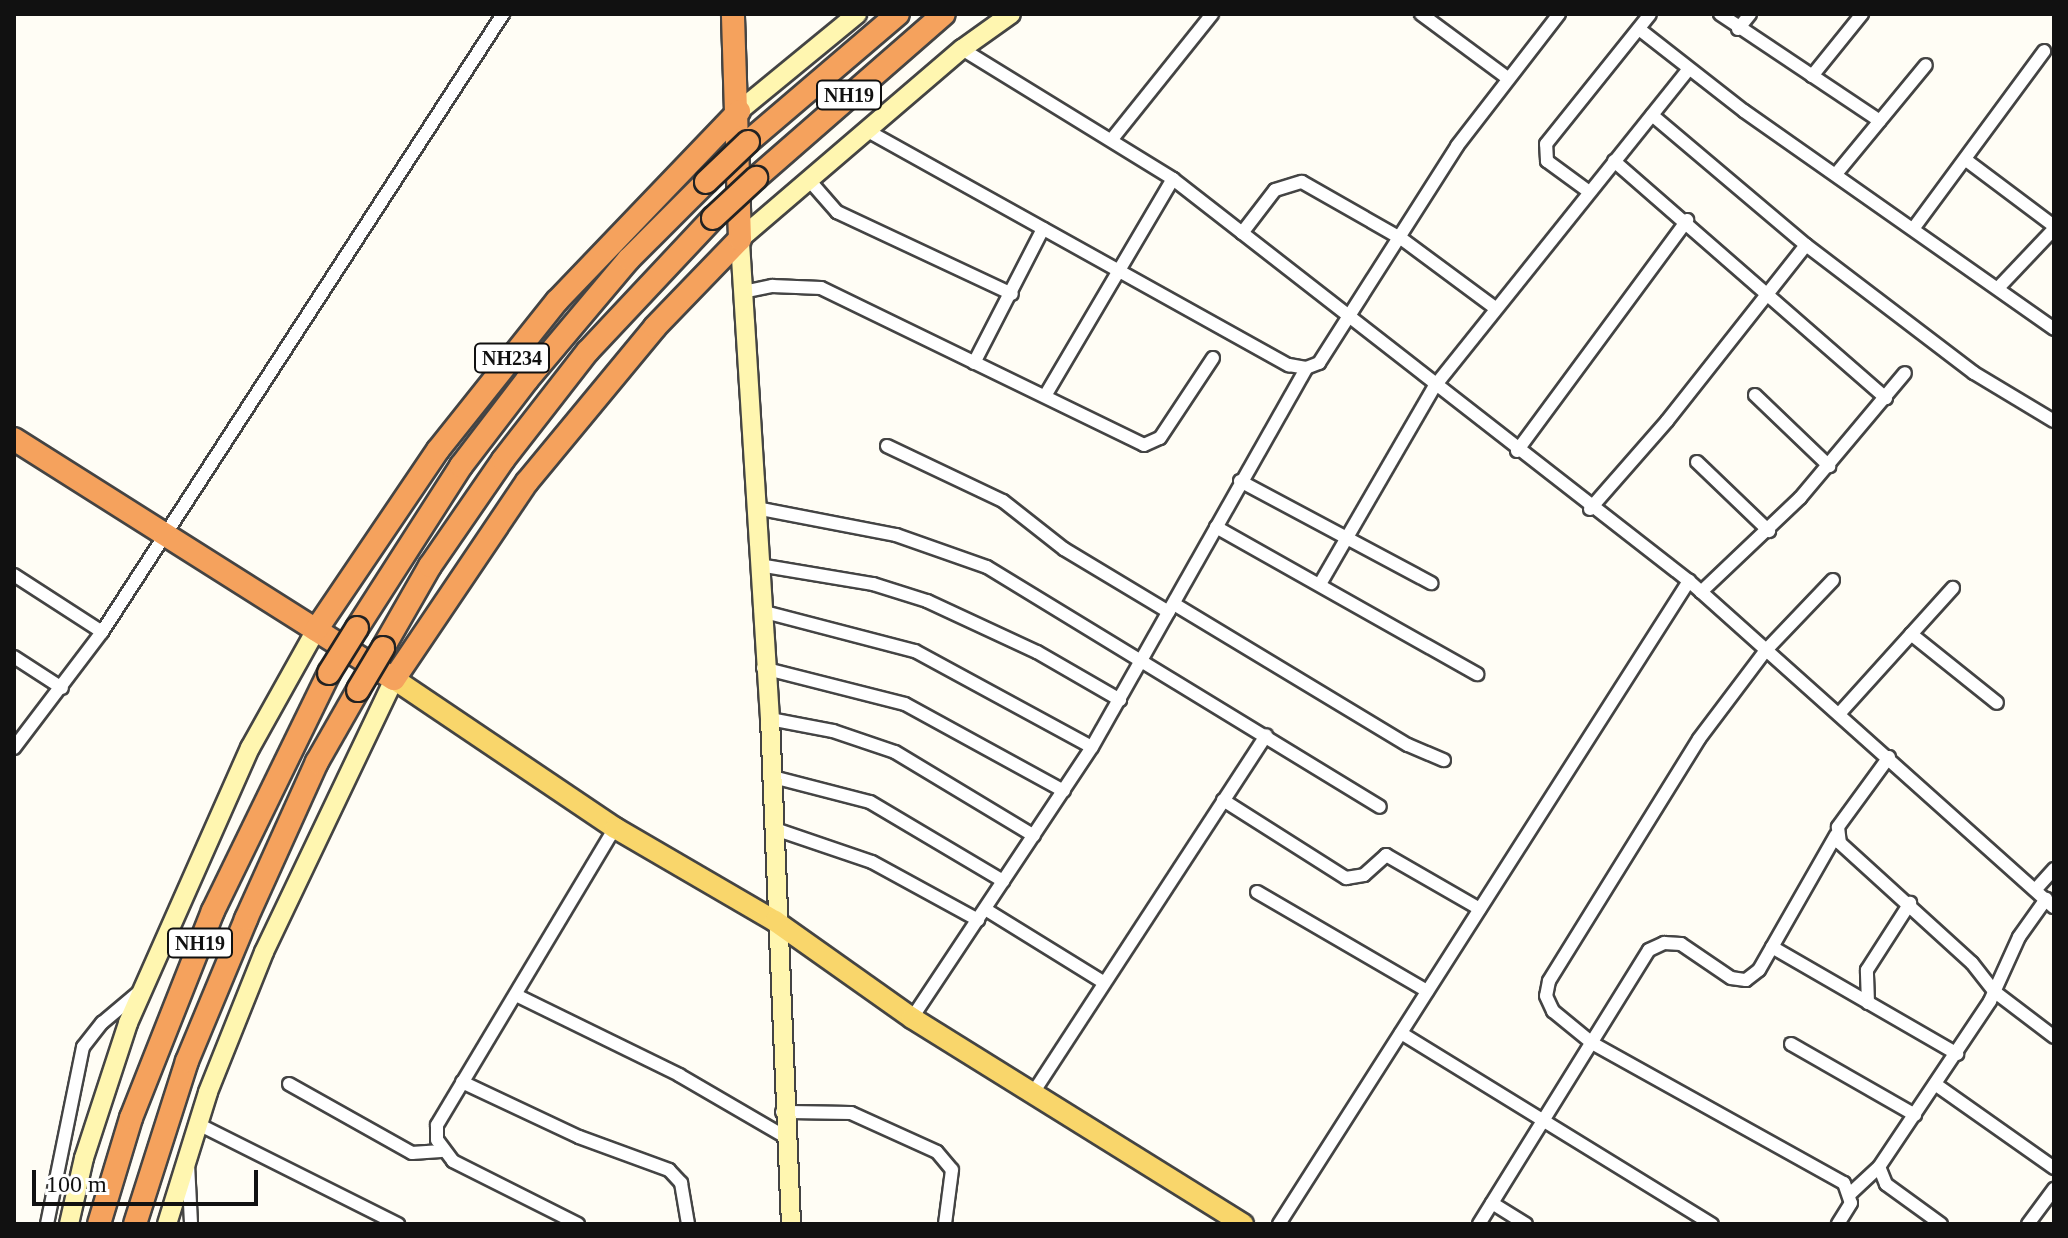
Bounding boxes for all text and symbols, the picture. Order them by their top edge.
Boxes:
road number: NH19 [813,79,885,111]
road number: NH234 [470,342,554,374]
road number: NH19 [164,927,236,959]
scale bar [36,1154,262,1204]
text: 100 m [46,1171,107,1197]

